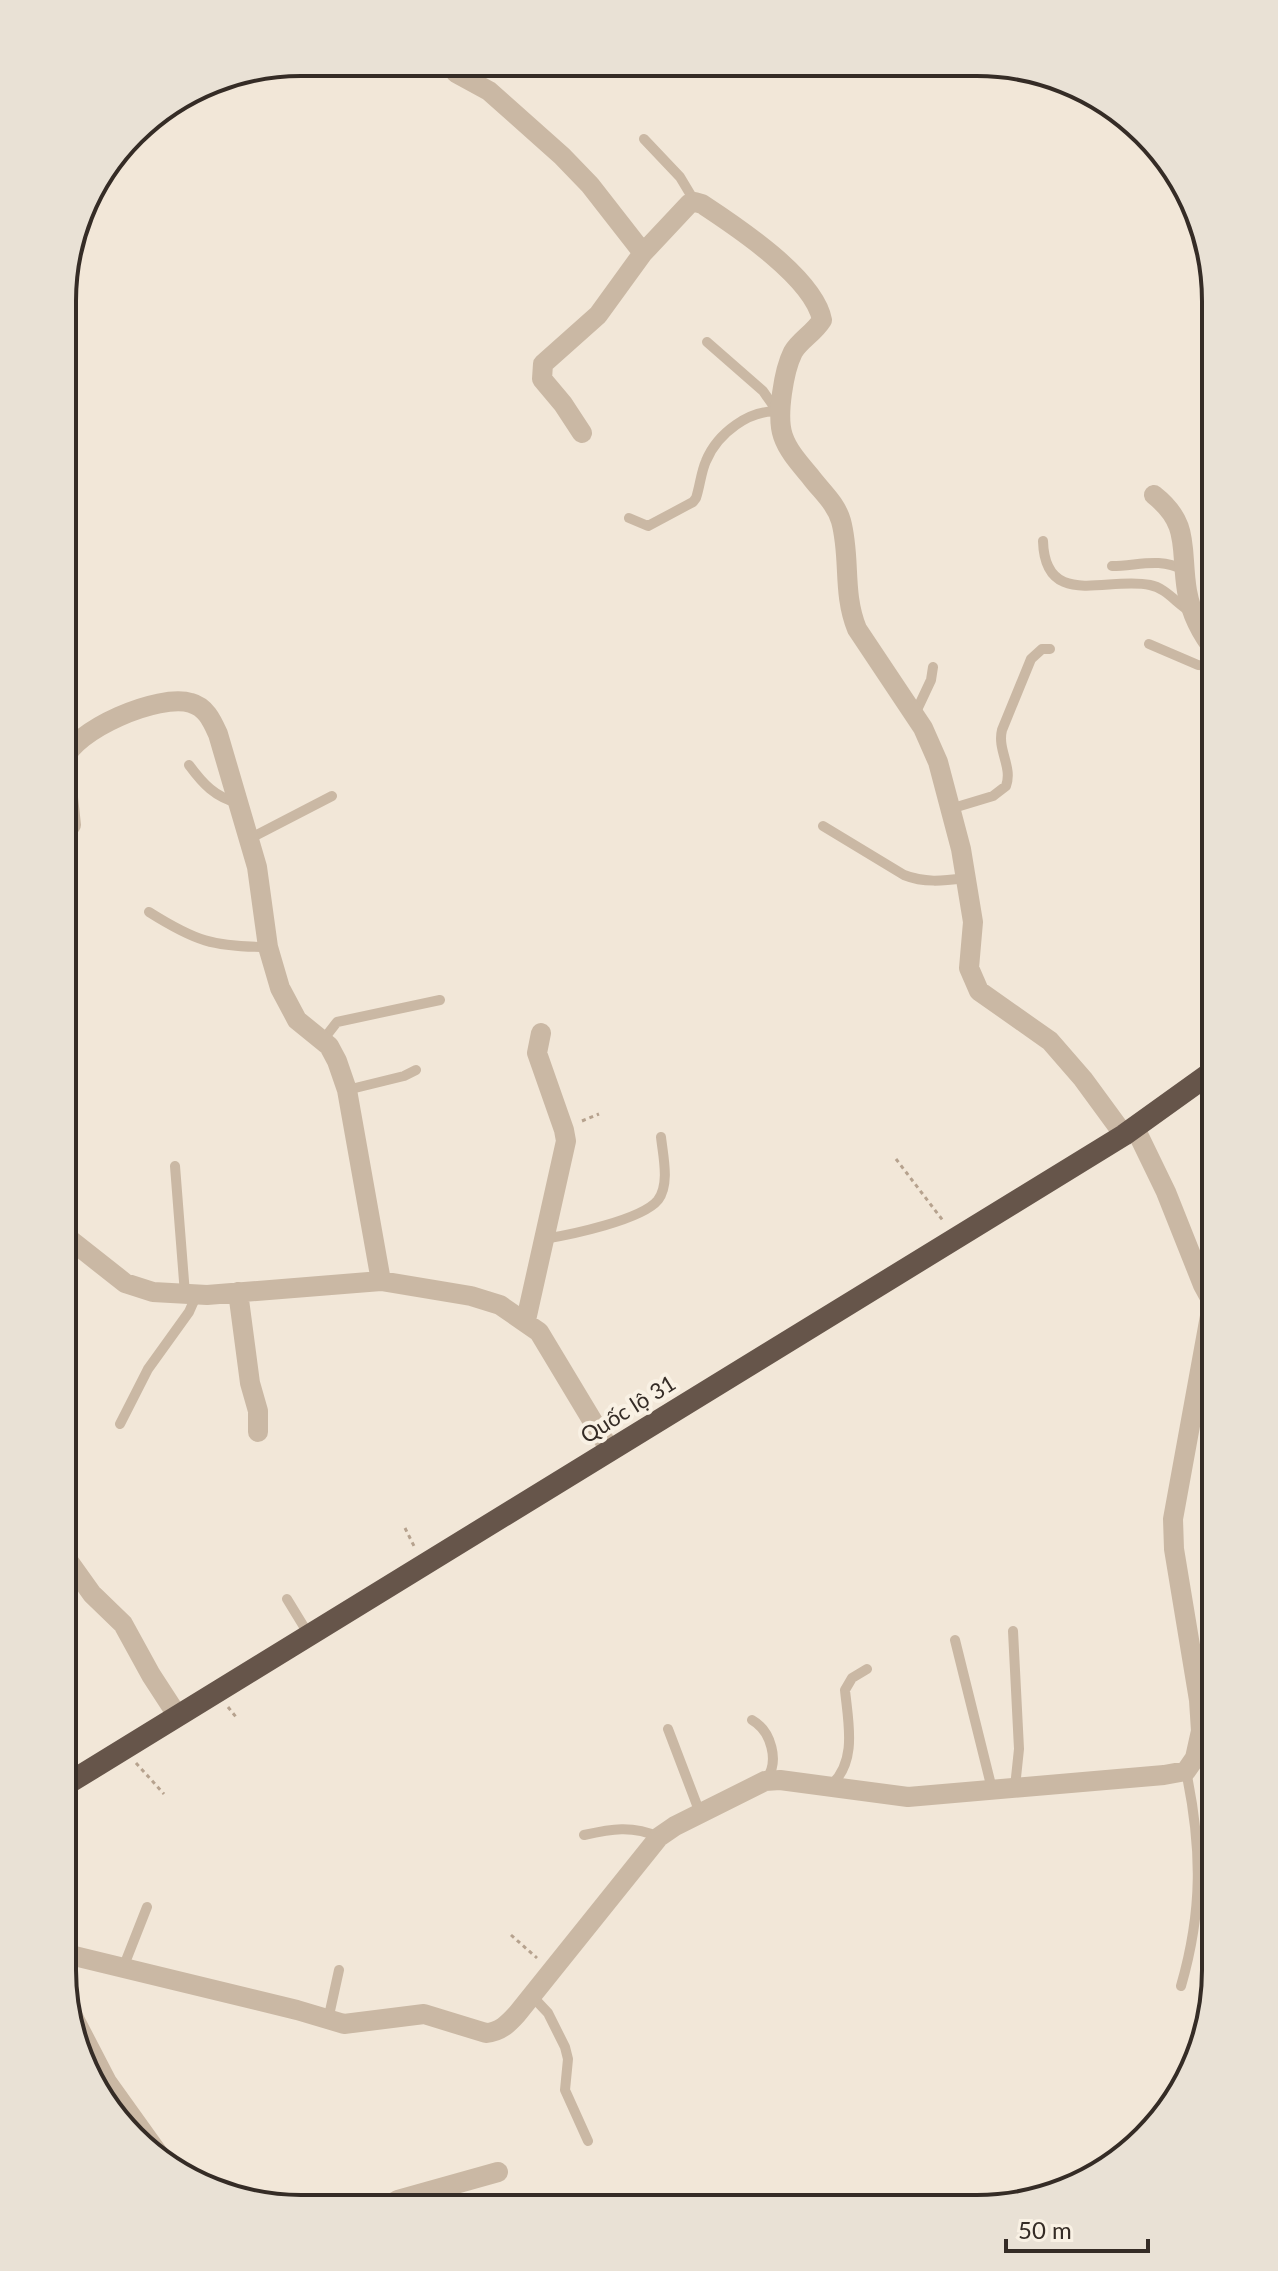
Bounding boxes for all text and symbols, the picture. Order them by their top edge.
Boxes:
street label: Quốc lộ 31 [575,1369,680,1448]
scale bar [1006,2203,1148,2253]
text: 50 m [1018,2215,1072,2244]

